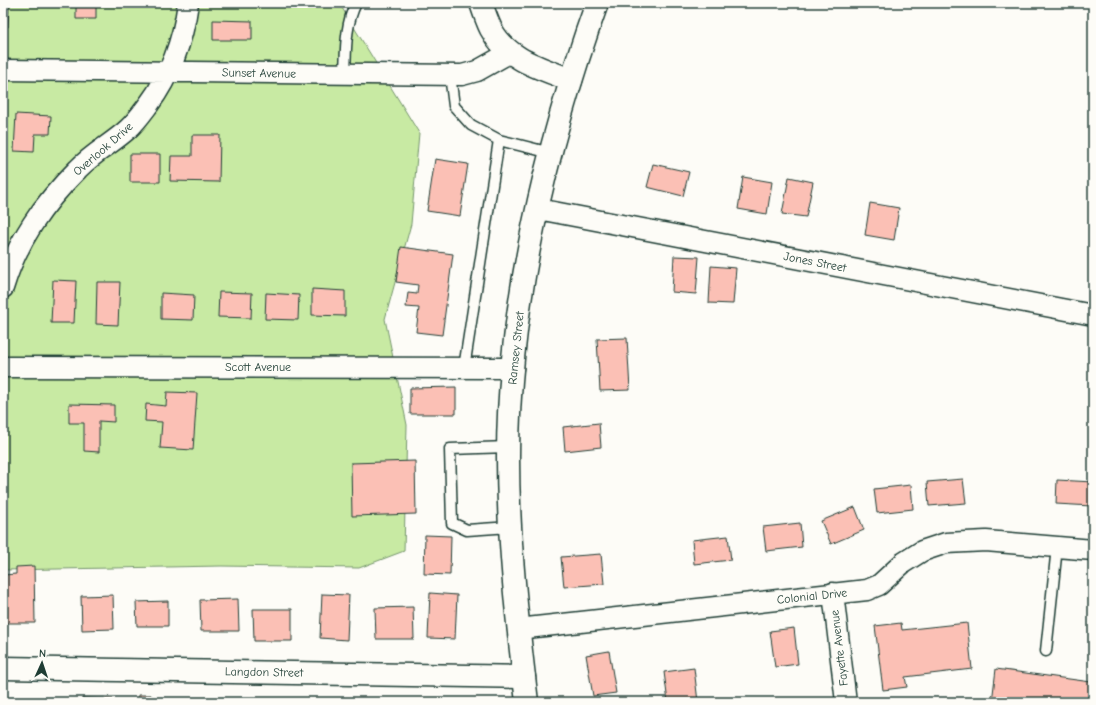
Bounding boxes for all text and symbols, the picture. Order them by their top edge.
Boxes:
street label: Sunset Avenue [222,65,296,81]
street label: Overlook Drive [70,119,136,179]
street label: Jones Street [782,249,848,275]
street label: Ramsey Street [505,310,527,385]
street label: Scott Avenue [225,360,291,374]
street label: Colonial Drive [776,585,848,607]
street label: Fayette Avenue [827,609,851,687]
north arrow [22,643,62,683]
text: N [39,647,46,660]
street label: Langdon Street [225,664,304,680]

